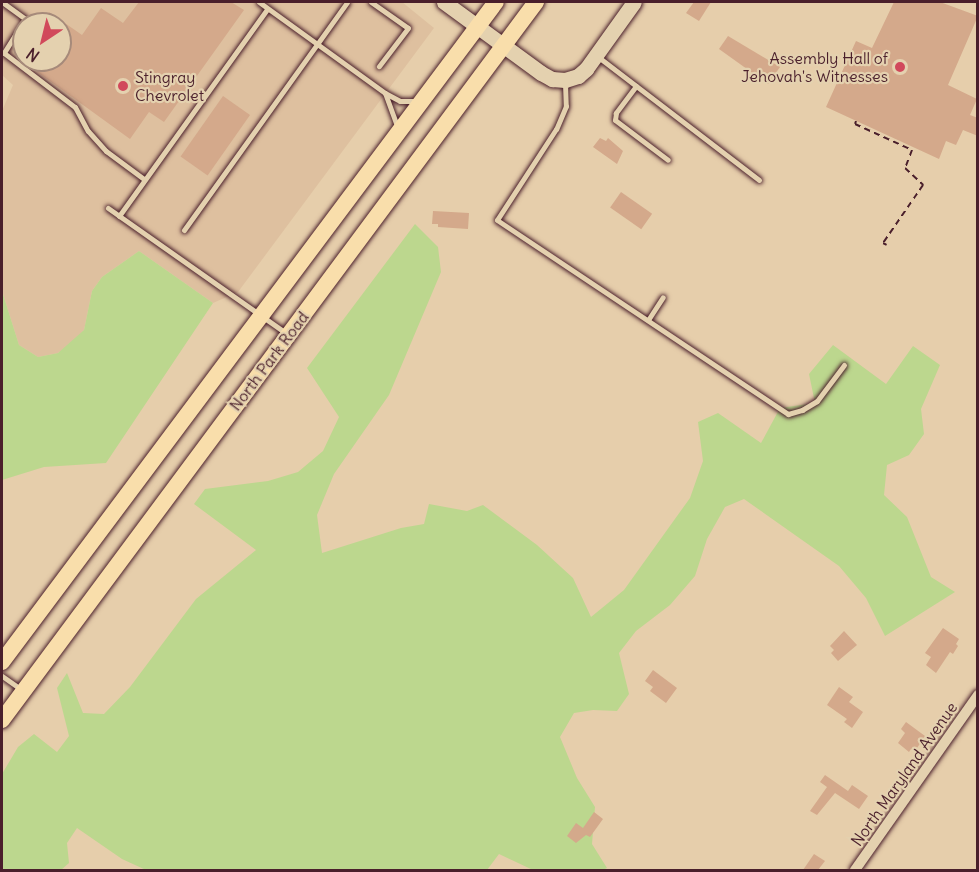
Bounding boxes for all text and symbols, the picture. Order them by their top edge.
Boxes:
north arrow [12,12,72,72]
text: N [23,44,43,66]
place label: Assembly Hall of Jehovah's Witnesses [741,48,888,86]
marker: Assembly Hall of Jehovah's Witnesses [893,60,907,74]
place label: Stingray Chevrolet [135,67,204,105]
marker: Stingray Chevrolet [116,79,130,93]
street label: North Park Road [225,308,313,414]
street label: North Maryland Avenue [847,698,961,850]

